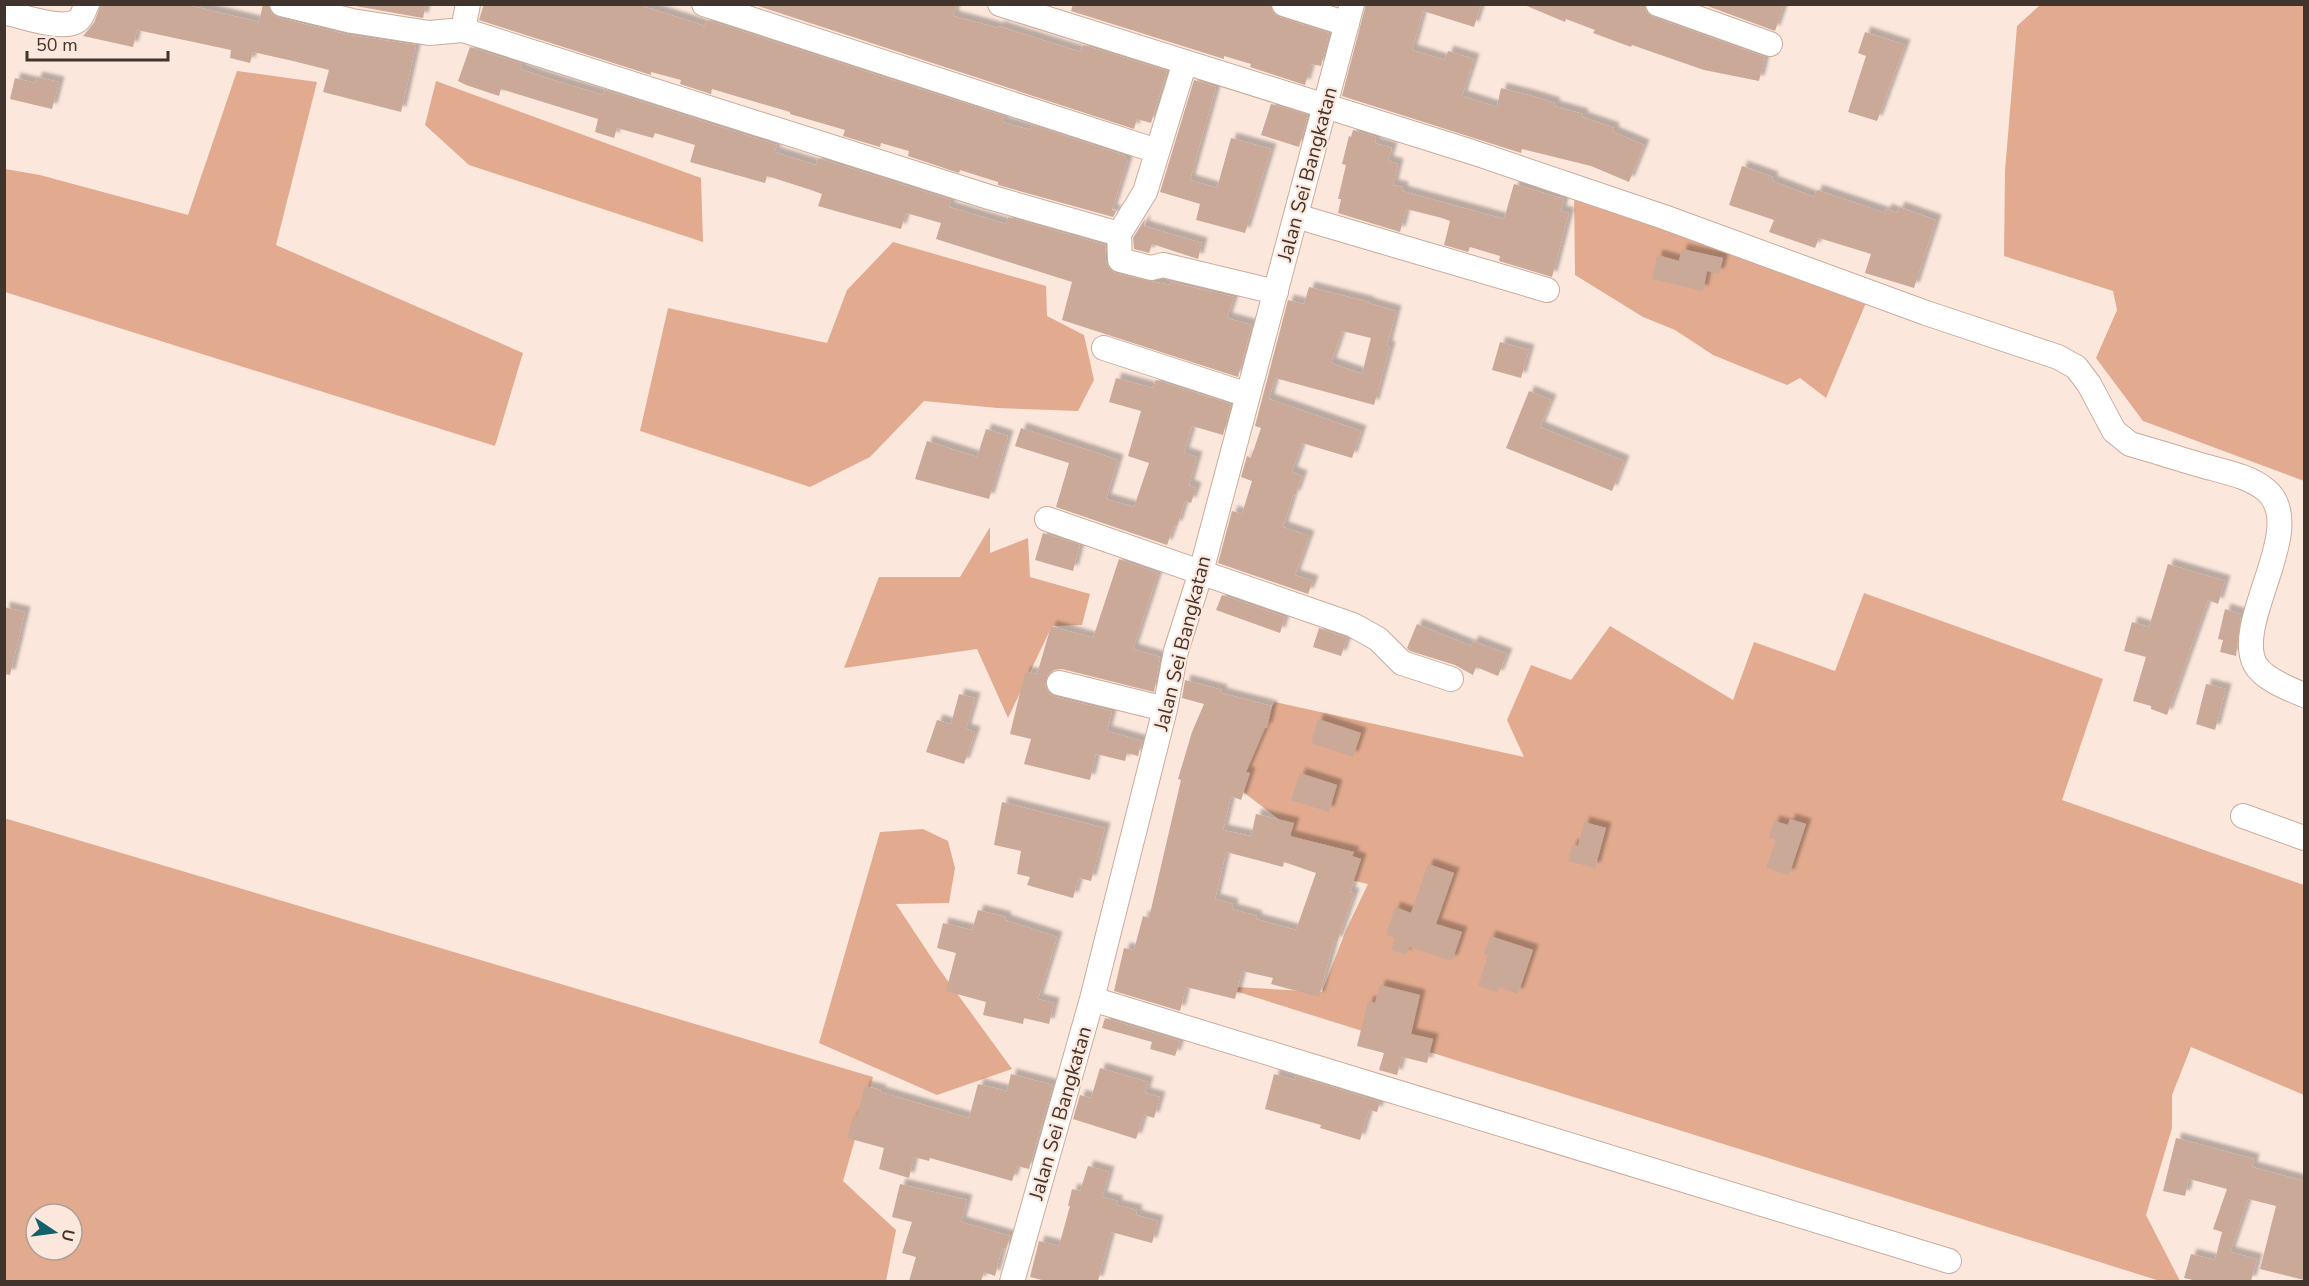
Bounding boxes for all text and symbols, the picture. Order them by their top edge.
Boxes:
scale bar [27,24,168,62]
text: 50 m [36,33,78,57]
street label: Jalan Sei Bangkatan [1271,84,1344,265]
street label: Jalan Sei Bangkatan [1147,553,1217,734]
street label: Jalan Sei Bangkatan [1022,1023,1098,1204]
north arrow [24,1202,84,1262]
text: U [56,1227,80,1243]

